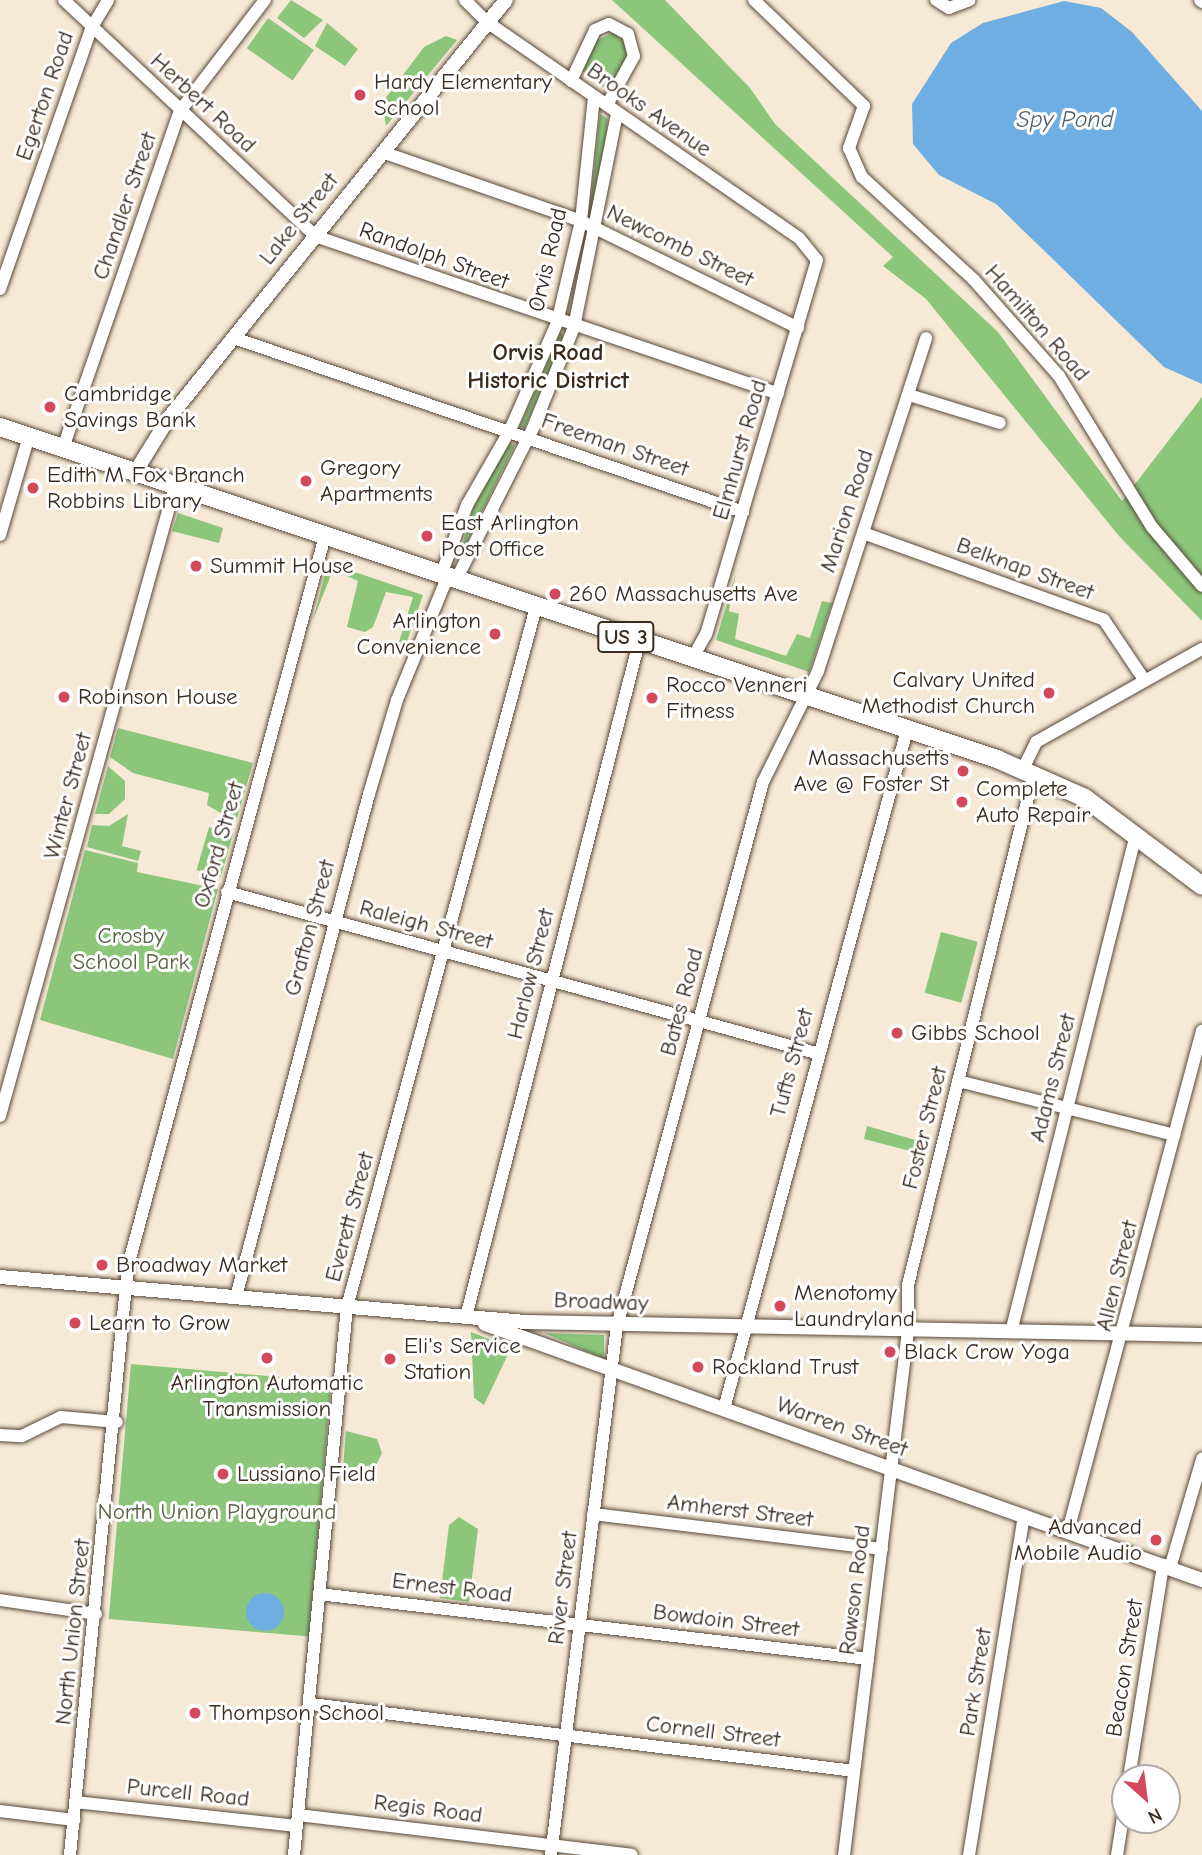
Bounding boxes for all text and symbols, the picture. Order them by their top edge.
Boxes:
street label: Egerton Road [10,28,80,164]
street label: Herbert Road [145,47,261,159]
street label: Brooks Avenue [581,57,717,163]
place label: Hardy Elementary School [374,68,552,122]
marker: Hardy Elementary School [352,87,368,103]
water label: Spy Pond [1017,106,1113,134]
street label: Chandler Street [87,129,163,283]
street label: Lake Street [254,167,344,271]
street label: Newcomb Street [602,199,758,293]
street label: Orvis Road [523,205,573,315]
street label: Randolph Street [355,216,513,296]
street label: Hamilton Road [979,259,1095,387]
district label: Orvis Road Historic District [467,339,629,395]
street label: Elmhurst Road [707,377,773,523]
place label: Cambridge Savings Bank [64,380,196,434]
marker: Cambridge Savings Bank [42,399,58,415]
street label: Freeman Street [538,407,692,483]
street label: Marion Road [814,446,880,576]
place label: Gregory Apartments [320,454,433,508]
place label: Edith M Fox Branch Robbins Library [47,461,245,515]
marker: Gregory Apartments [298,473,314,489]
marker: Edith M Fox Branch Robbins Library [25,480,41,496]
place label: East Arlington Post Office [441,509,579,563]
marker: East Arlington Post Office [419,528,435,544]
street label: Belknap Street [953,531,1097,607]
place label: Summit House [210,552,354,580]
marker: Summit House [188,558,204,574]
place label: 260 Massachusetts Ave [569,580,798,608]
marker: 260 Massachusetts Ave [547,586,563,602]
place label: Arlington Convenience [357,607,481,661]
road number: US 3 [596,620,656,654]
marker: Arlington Convenience [487,626,503,642]
place label: Calvary United Methodist Church [862,666,1035,720]
place label: Rocco Venneri Fitness [666,671,807,725]
place label: Robinson House [78,683,237,711]
marker: Calvary United Methodist Church [1041,685,1057,701]
marker: Robinson House [56,689,72,705]
marker: Rocco Venneri Fitness [644,690,660,706]
street label: Winter Street [38,730,98,862]
place label: Massachusetts Ave @ Foster St [793,744,949,798]
marker: Massachusetts Ave @ Foster St [955,763,971,779]
place label: Complete Auto Repair [976,775,1090,829]
street label: Oxford Street [188,779,250,911]
marker: Complete Auto Repair [954,794,970,810]
street label: Grafton Street [279,857,341,999]
street label: Raleigh Street [356,894,496,956]
street label: Harlow Street [501,906,561,1042]
park label: Crosby School Park [72,922,190,976]
street label: Bates Road [654,945,710,1059]
street label: Tufts Street [764,1006,820,1120]
street label: Adams Street [1024,1011,1082,1145]
place label: Gibbs School [911,1019,1040,1047]
marker: Gibbs School [889,1025,905,1041]
street label: Foster Street [896,1064,954,1192]
street label: Everett Street [319,1149,381,1285]
street label: Allen Street [1090,1218,1144,1334]
place label: Broadway Market [116,1251,287,1279]
marker: Broadway Market [94,1257,110,1273]
place label: Menotomy Laundryland [794,1279,915,1333]
street label: Broadway [553,1287,649,1317]
marker: Menotomy Laundryland [772,1298,788,1314]
place label: Learn to Grow [89,1309,230,1337]
marker: Learn to Grow [67,1315,83,1331]
place label: Eli's Service Station [404,1332,521,1386]
place label: Black Crow Yoga [904,1338,1070,1366]
marker: Black Crow Yoga [882,1344,898,1360]
marker: Arlington Automatic Transmission [259,1350,275,1366]
marker: Eli's Service Station [382,1351,398,1367]
place label: Rockland Trust [712,1353,858,1381]
marker: Rockland Trust [690,1359,706,1375]
place label: Arlington Automatic Transmission [170,1369,364,1423]
street label: Warren Street [773,1391,911,1463]
place label: Lussiano Field [237,1460,376,1488]
marker: Lussiano Field [215,1466,231,1482]
street label: Amherst Street [665,1488,815,1534]
park label: North Union Playground [98,1498,336,1526]
place label: Advanced Mobile Audio [1014,1513,1142,1567]
street label: Rawson Road [833,1523,877,1657]
street label: River Street [542,1530,584,1646]
marker: Advanced Mobile Audio [1148,1532,1164,1548]
street label: North Union Street [50,1538,96,1726]
street label: Ernest Road [390,1567,514,1609]
street label: Beacon Street [1101,1597,1149,1739]
street label: Bowdoin Street [651,1598,801,1644]
street label: Park Street [954,1626,998,1738]
place label: Thompson School [209,1699,384,1727]
marker: Thompson School [187,1705,203,1721]
street label: Cornell Street [644,1710,782,1754]
north arrow [1111,1764,1181,1834]
street label: Purcell Road [125,1773,251,1813]
street label: Regis Road [372,1789,484,1829]
text: N [1144,1803,1166,1828]

